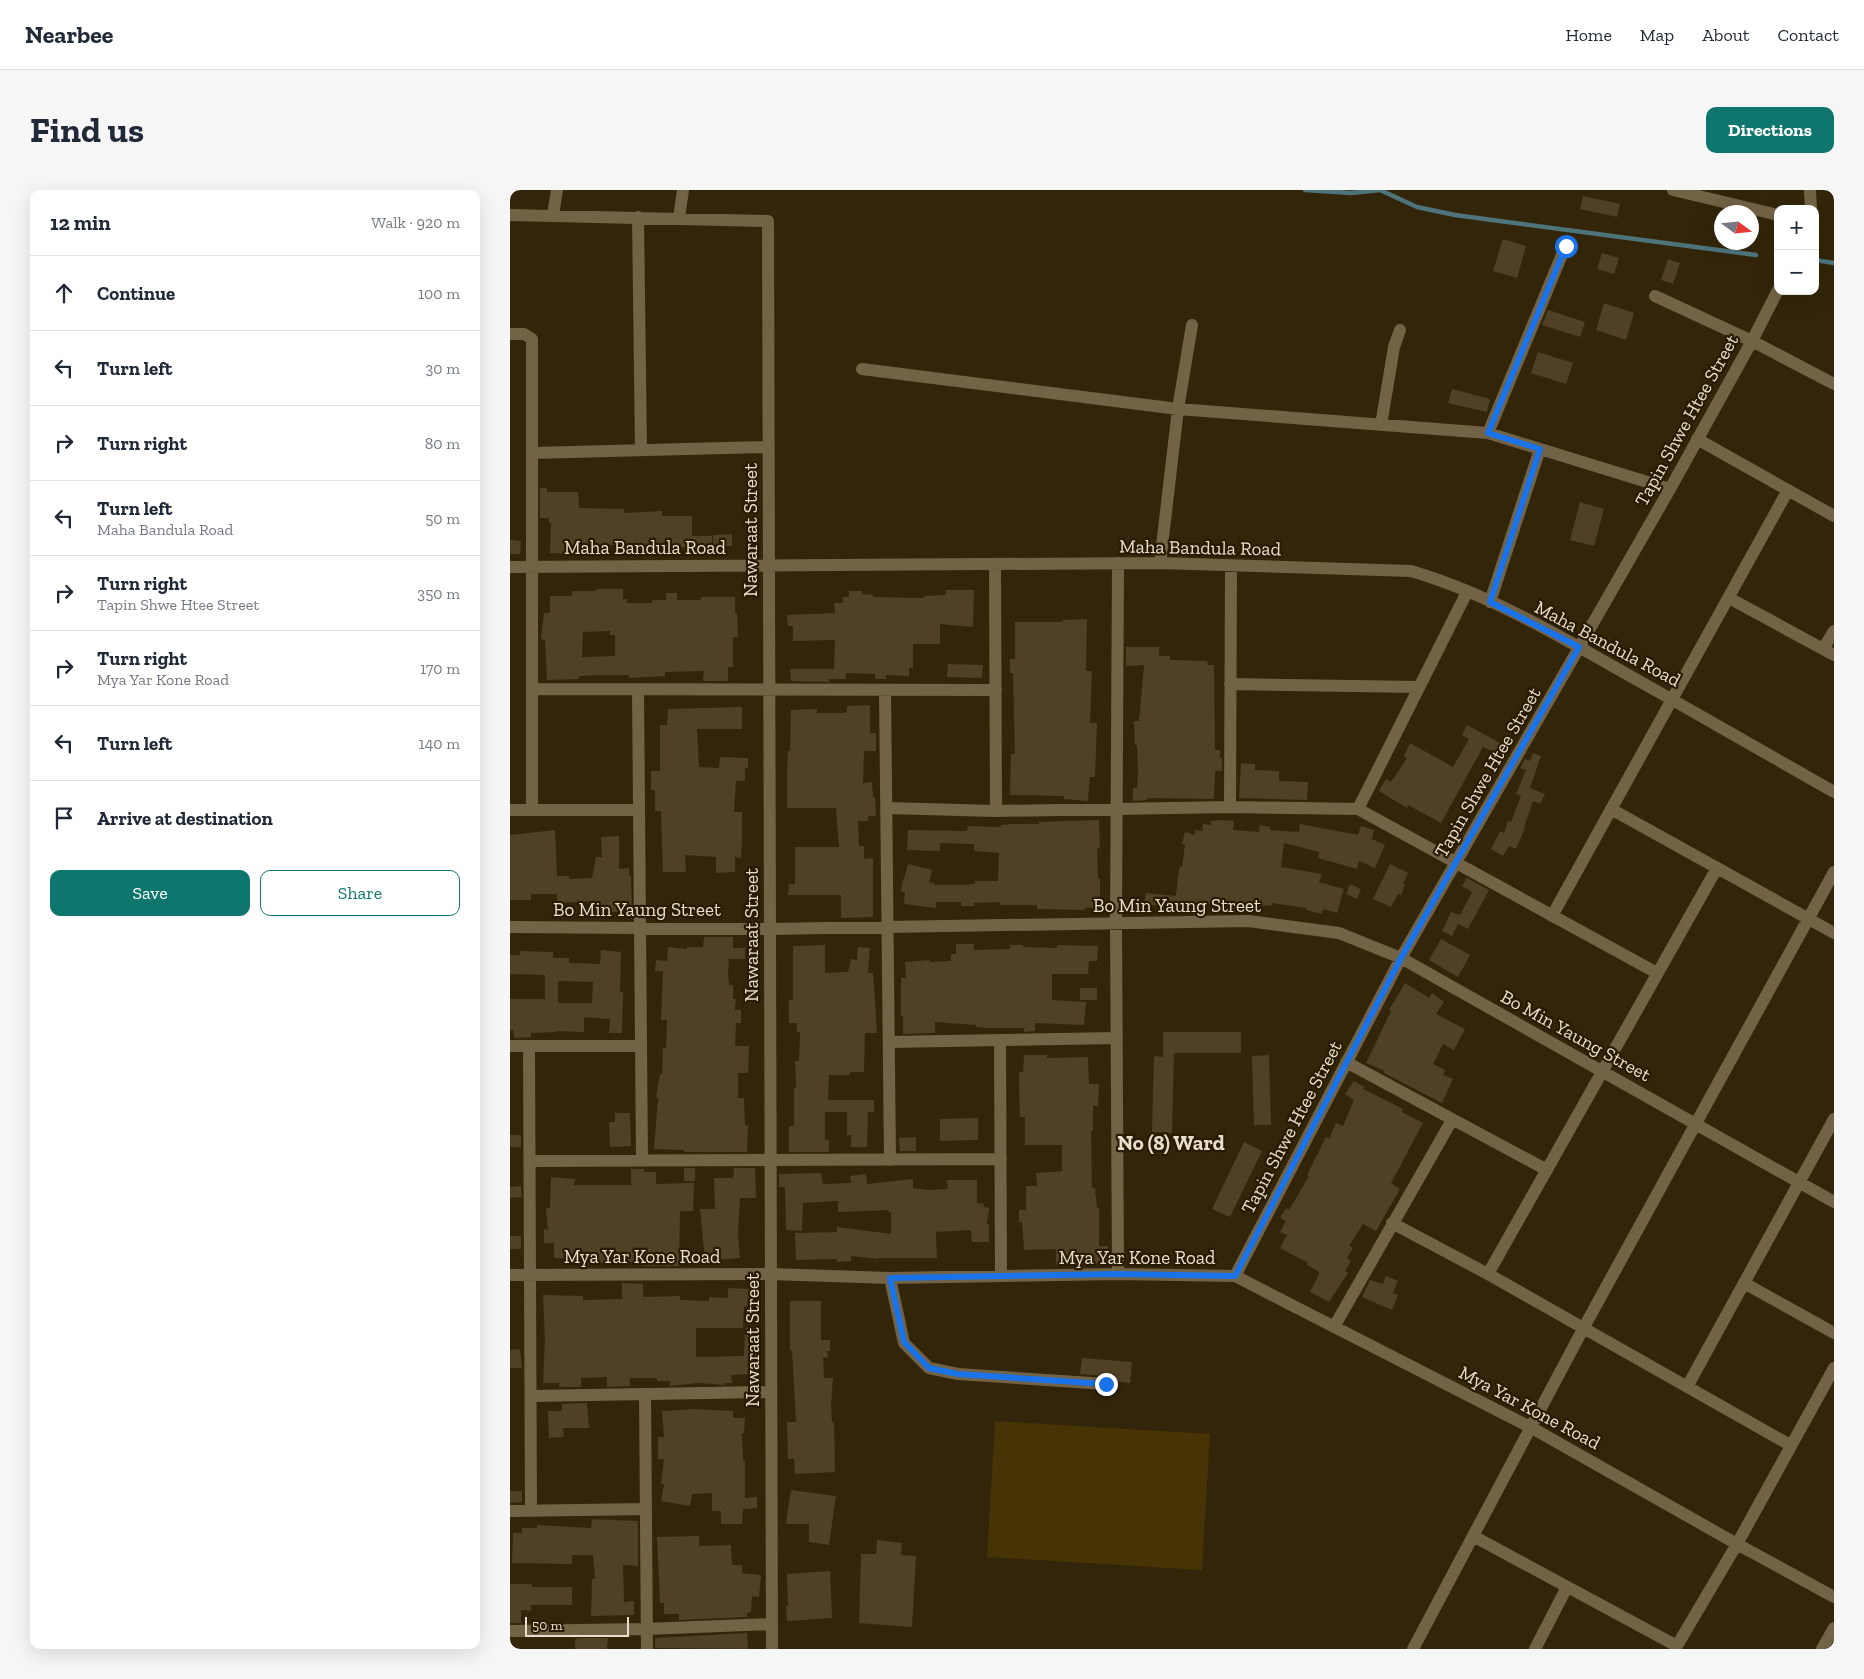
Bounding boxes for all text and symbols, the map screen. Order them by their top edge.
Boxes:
text: Nearbee [25,20,113,49]
text: Home [1565,24,1612,46]
text: Map [1640,24,1674,46]
text: About [1702,24,1749,46]
text: Contact [1777,24,1839,46]
button: Directions [1706,107,1834,153]
text: Find us [30,109,144,151]
north arrow [1714,205,1759,250]
map controls [1774,205,1819,295]
button: + [1774,205,1819,250]
text: 12 min [50,210,111,235]
text: Walk · 920 m [371,213,460,232]
route start [1555,235,1578,258]
button: − [1774,250,1819,295]
icon: ahead [50,279,78,307]
text: Continue [97,282,175,305]
text: 100 m [418,284,460,303]
street label: Tapin Shwe Htee Street [1630,330,1743,510]
icon: left [50,354,78,382]
text: Turn left [97,357,172,380]
text: 30 m [426,359,460,378]
icon: right [50,429,78,457]
text: Turn right [97,432,187,455]
text: 80 m [425,434,460,453]
street label: Nawaraat Street [739,463,762,597]
text: Turn left [97,497,172,520]
icon: left [50,504,78,532]
text: 50 m [425,509,460,528]
text: Maha Bandula Road [97,520,233,539]
street label: Maha Bandula Road [1119,535,1282,560]
street label: Maha Bandula Road [564,536,727,559]
text: Turn right [97,572,187,595]
icon: right [50,579,78,607]
text: 350 m [417,584,460,603]
text: Tapin Shwe Htee Street [97,595,259,614]
street label: Maha Bandula Road [1531,595,1685,692]
text: Turn right [97,647,187,670]
icon: right [50,654,78,682]
text: 170 m [420,659,460,678]
text: Mya Yar Kone Road [97,670,229,689]
street label: Tapin Shwe Htee Street [1429,683,1546,861]
icon: left [50,729,78,757]
text: Turn left [97,732,172,755]
text: 140 m [419,734,460,753]
icon: arrive [50,804,78,832]
text: Arrive at destination [97,807,273,830]
street label: Nawaraat Street [740,868,763,1002]
button: Save [50,870,250,916]
button: Share [260,870,460,916]
street label: Bo Min Yaung Street [1093,894,1261,917]
street label: Bo Min Yaung Street [553,898,721,921]
street label: Bo Min Yaung Street [1497,985,1655,1086]
street label: Tapin Shwe Htee Street [1236,1037,1347,1218]
district label: No (8) Ward [1117,1130,1225,1155]
street label: Mya Yar Kone Road [564,1245,721,1268]
street label: Mya Yar Kone Road [1059,1246,1216,1269]
street label: Nawaraat Street [741,1273,764,1407]
street label: Mya Yar Kone Road [1455,1361,1605,1455]
route end [1095,1373,1118,1396]
scale bar [525,1614,629,1637]
text: 50 m [532,1617,563,1634]

